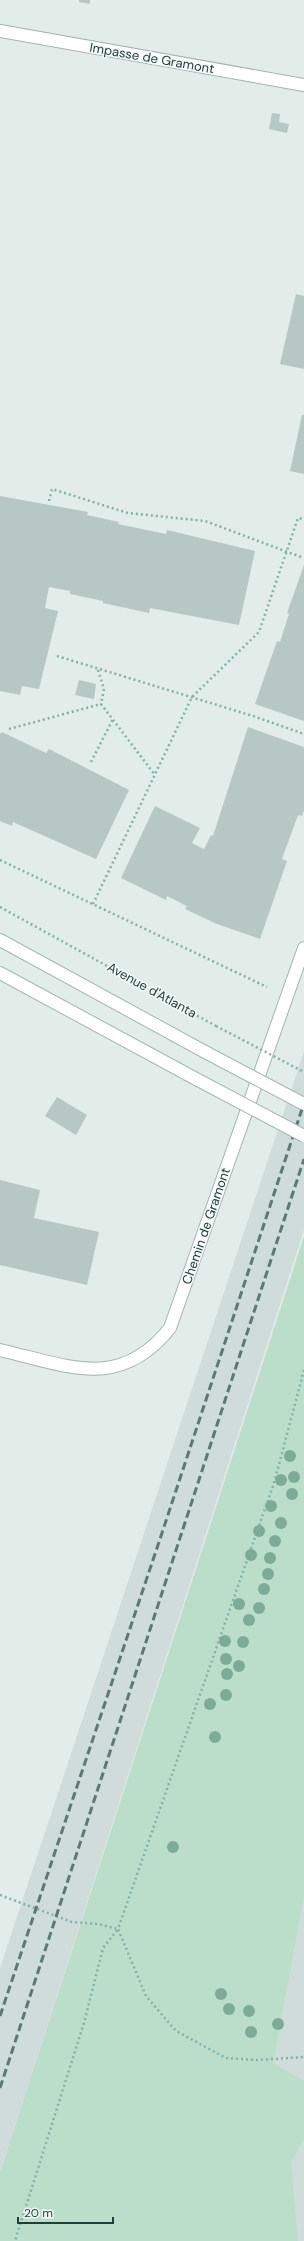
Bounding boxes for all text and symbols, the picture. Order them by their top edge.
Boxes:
street label: Impasse de Gramont [88,39,216,77]
street label: Avenue d'Atlanta [104,958,200,1022]
street label: Chemin de Gramont [178,1165,234,1287]
scale bar [18,2199,113,2225]
text: 20 m [24,2205,53,2221]

